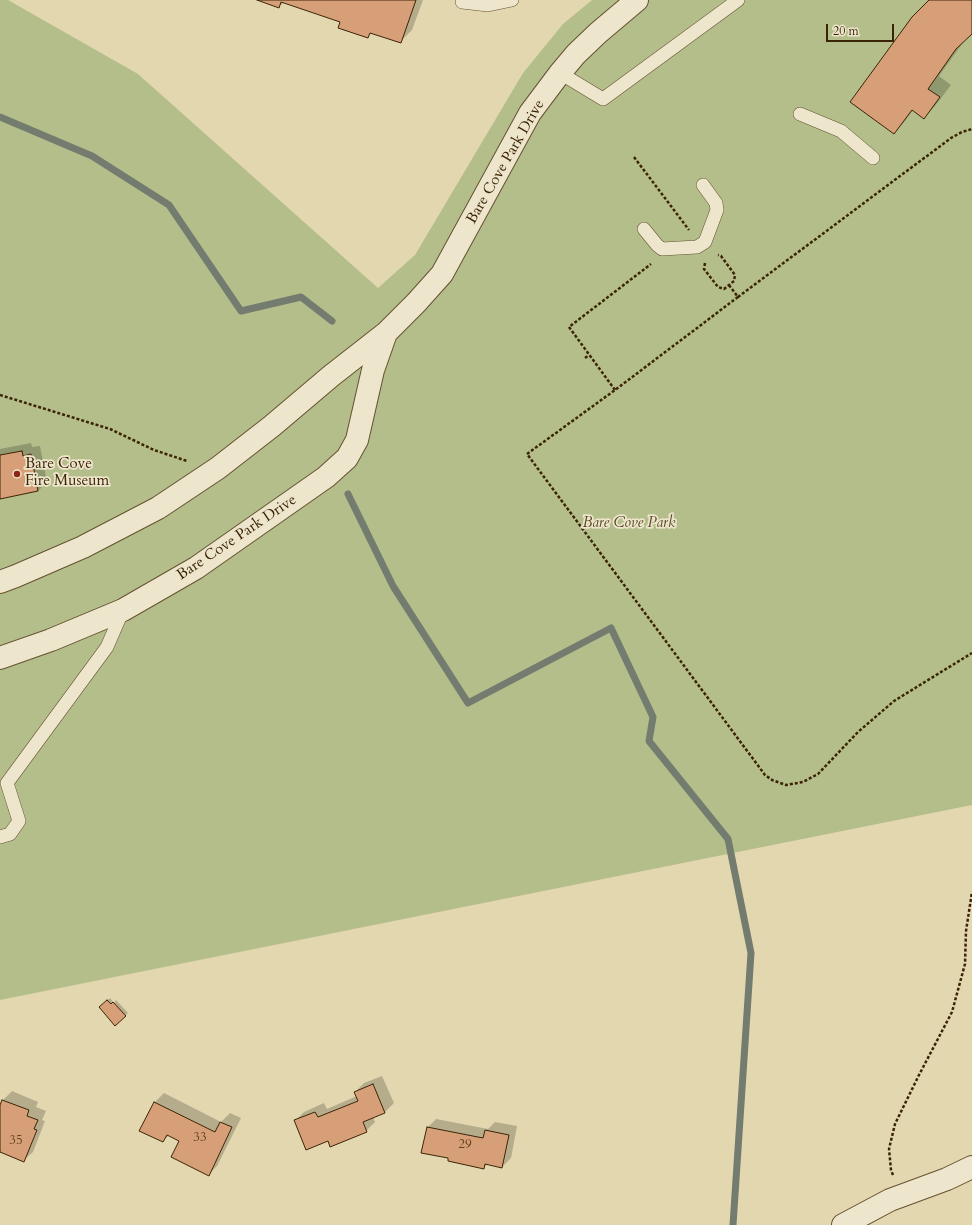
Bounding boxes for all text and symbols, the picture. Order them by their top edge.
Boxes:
scale bar [828,16,896,42]
text: 20 m [833,23,859,39]
street label: Bare Cove Park Drive [463,97,549,227]
place label: Bare Cove Fire Museum [25,456,109,491]
marker: Bare Cove Fire Museum [12,469,22,479]
street label: Bare Cove Park Drive [174,491,300,585]
park label: Bare Cove Park [583,515,675,533]
house number: 33 [193,1130,207,1146]
house number: 35 [9,1133,23,1149]
house number: 29 [458,1137,472,1153]

